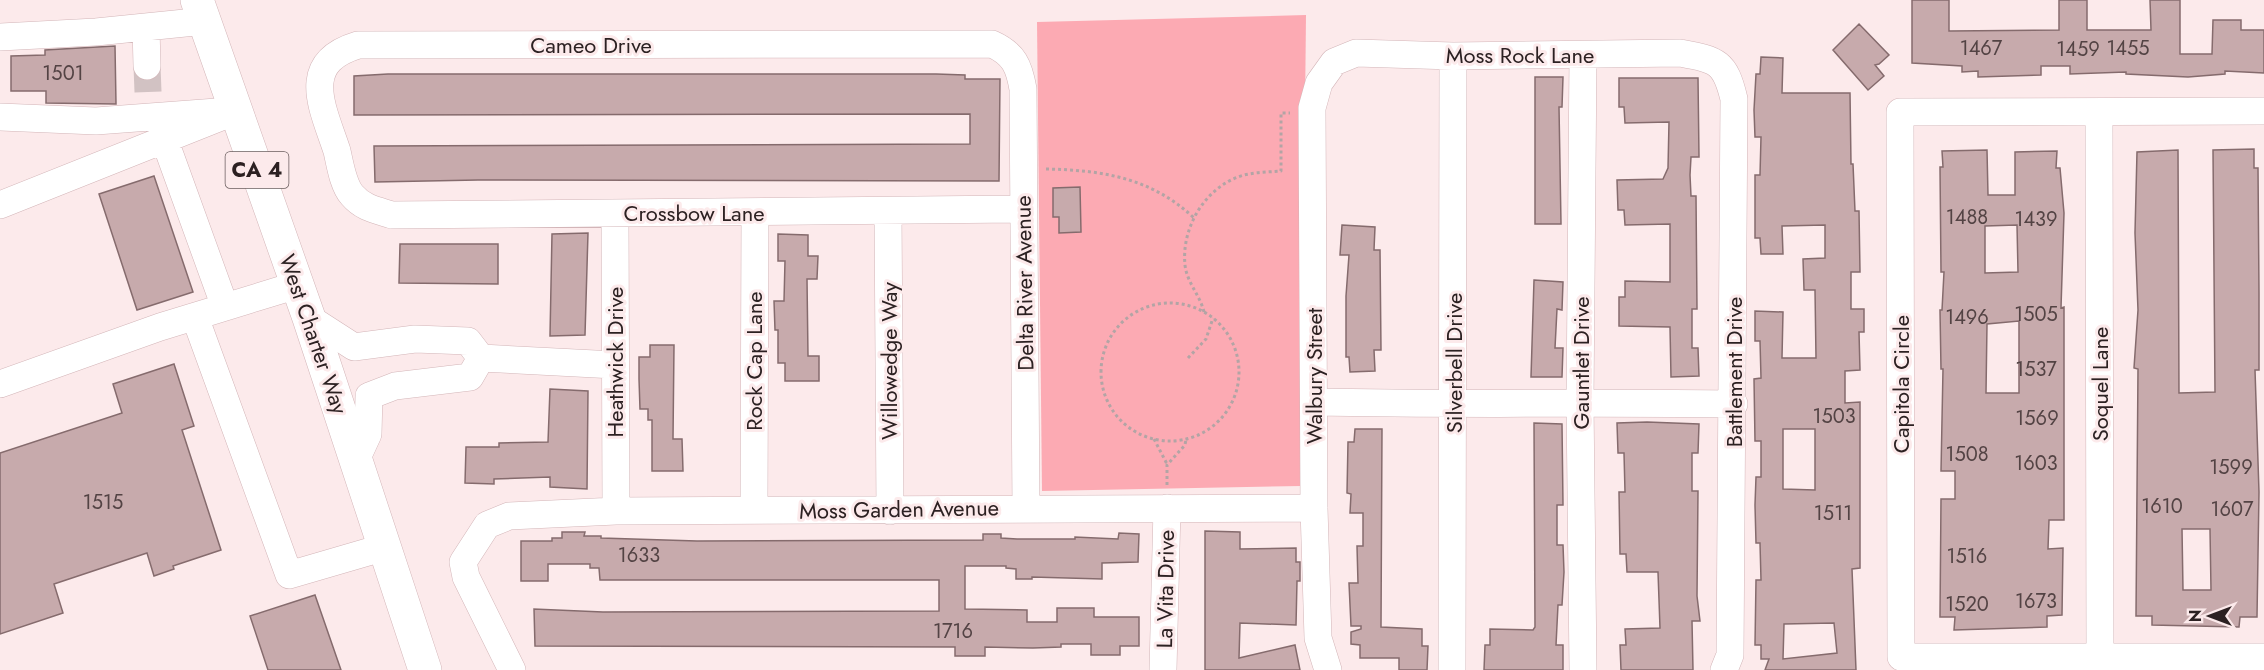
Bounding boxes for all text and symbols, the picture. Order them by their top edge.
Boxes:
street label: Cameo Drive [530,29,652,61]
house number: 1467 [1960,34,2003,63]
house number: 1455 [2106,34,2150,63]
house number: 1459 [2056,35,2100,64]
street label: Moss Rock Lane [1446,39,1594,71]
house number: 1501 [42,59,84,88]
road number: CA 4 [226,152,288,188]
street label: Delta River Avenue [1006,195,1042,371]
street label: Crossbow Lane [623,197,765,229]
house number: 1488 [1946,203,1988,232]
house number: 1439 [2014,205,2058,234]
street label: West Charter Way [272,250,356,419]
street label: Willowedge Way [873,282,905,440]
street label: Heathwick Drive [599,287,631,437]
street label: Rock Cap Lane [738,291,770,431]
street label: Silverbell Drive [1438,293,1470,433]
street label: Gauntlet Drive [1565,296,1597,430]
street label: Battlement Drive [1718,297,1750,447]
house number: 1505 [2014,300,2058,329]
house number: 1496 [1945,303,1989,332]
street label: Walbury Street [1298,307,1330,444]
street label: Capitola Circle [1885,315,1917,453]
street label: Soquel Lane [2084,327,2116,441]
house number: 1537 [2015,355,2057,384]
house number: 1503 [1812,402,1856,431]
house number: 1569 [2015,404,2059,433]
house number: 1508 [1945,440,1989,469]
house number: 1603 [2014,449,2058,478]
house number: 1599 [2209,453,2253,482]
house number: 1515 [83,488,123,517]
street label: Moss Garden Avenue [799,491,999,527]
house number: 1610 [2141,492,2183,521]
house number: 1607 [2210,495,2254,524]
house number: 1511 [1814,499,1852,528]
street label: La Vita Drive [1148,529,1182,649]
house number: 1633 [618,541,660,570]
house number: 1516 [1947,542,1987,571]
north arrow [2180,586,2240,646]
house number: 1673 [2015,587,2057,616]
house number: 1520 [1945,590,1989,619]
text: N [2184,610,2207,622]
house number: 1716 [933,617,973,646]

